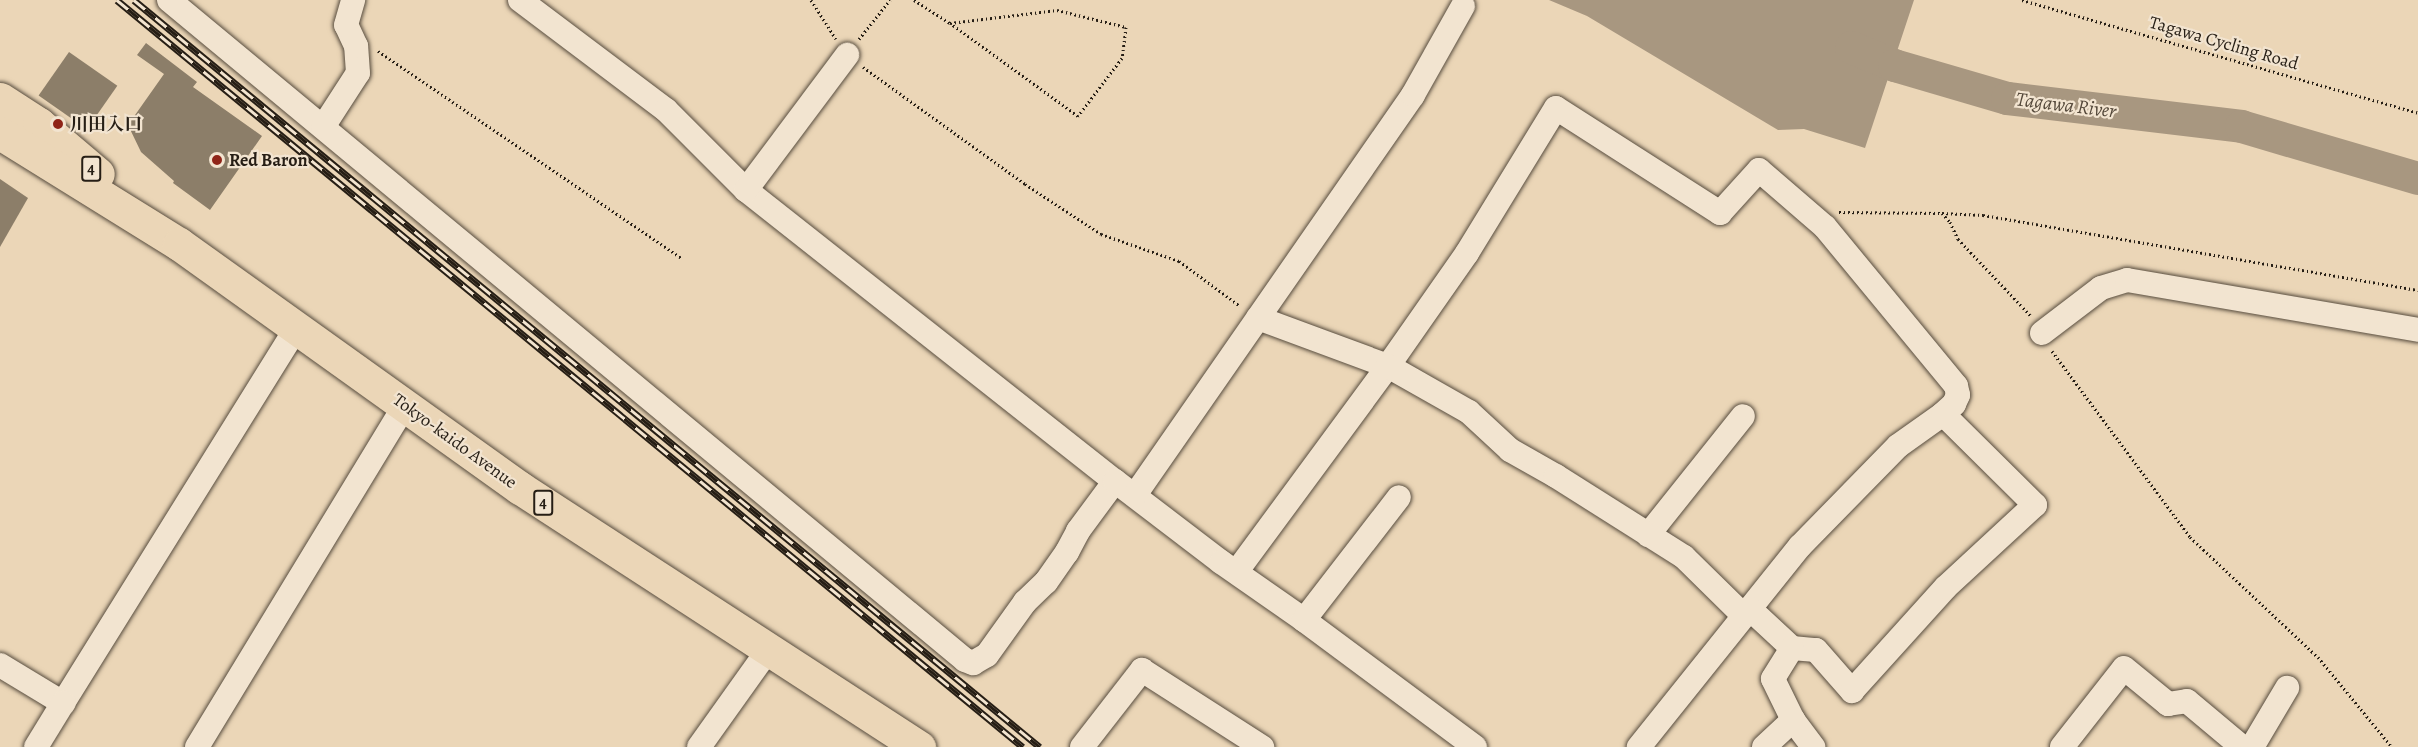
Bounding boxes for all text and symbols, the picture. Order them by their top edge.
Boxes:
street label: Tagawa Cycling Road [2147,11,2301,75]
water label: Tagawa River [2015,87,2117,123]
place label: 川田入口 [70,113,142,135]
marker: 川田入口 [51,117,65,131]
place label: Red Baron [229,149,308,171]
marker: Red Baron [210,153,224,167]
road number: 4 [80,156,101,182]
street label: Tokyo-kaido Avenue [389,389,521,493]
road number: 4 [532,490,554,516]

